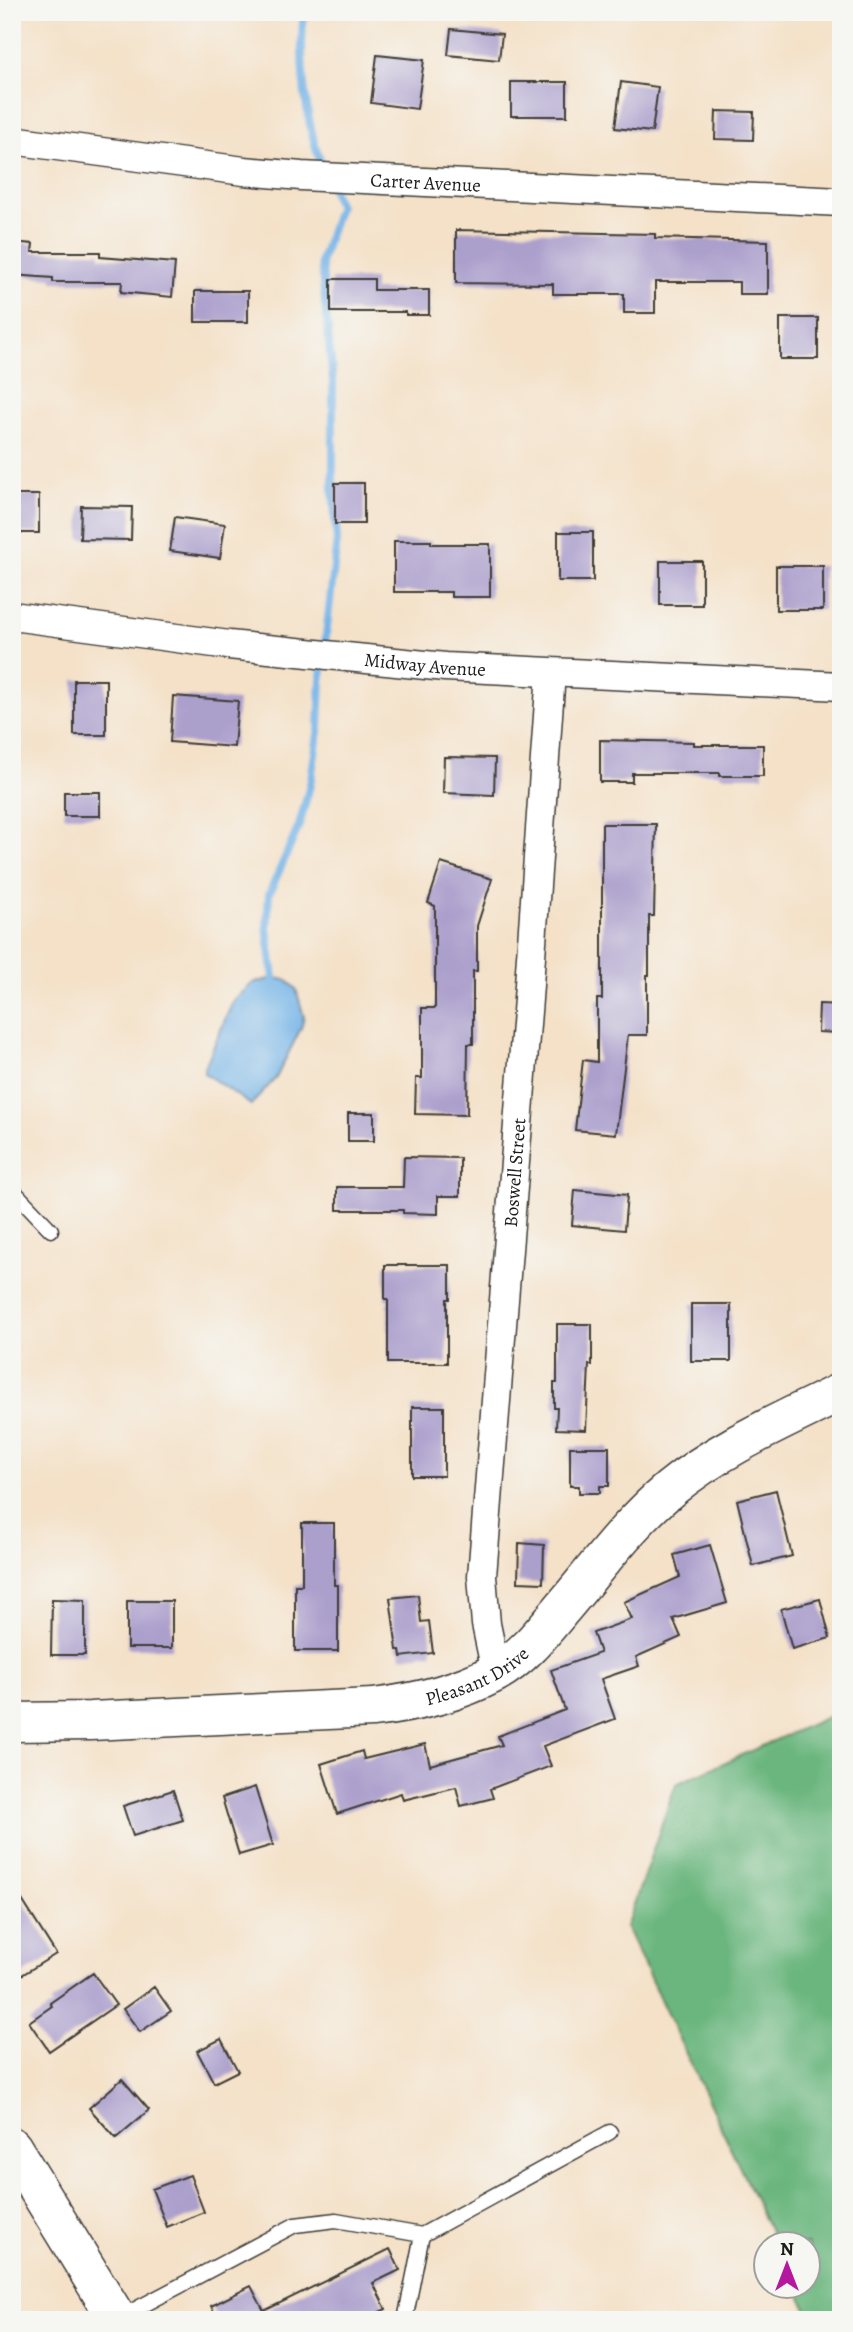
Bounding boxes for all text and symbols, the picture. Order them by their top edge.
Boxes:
street label: Carter Avenue [370,167,481,199]
street label: Midway Avenue [363,647,486,683]
street label: Boswell Street [498,1117,532,1228]
street label: Pleasant Drive [423,1641,535,1712]
north arrow [752,2230,822,2300]
text: N [780,2236,794,2262]

